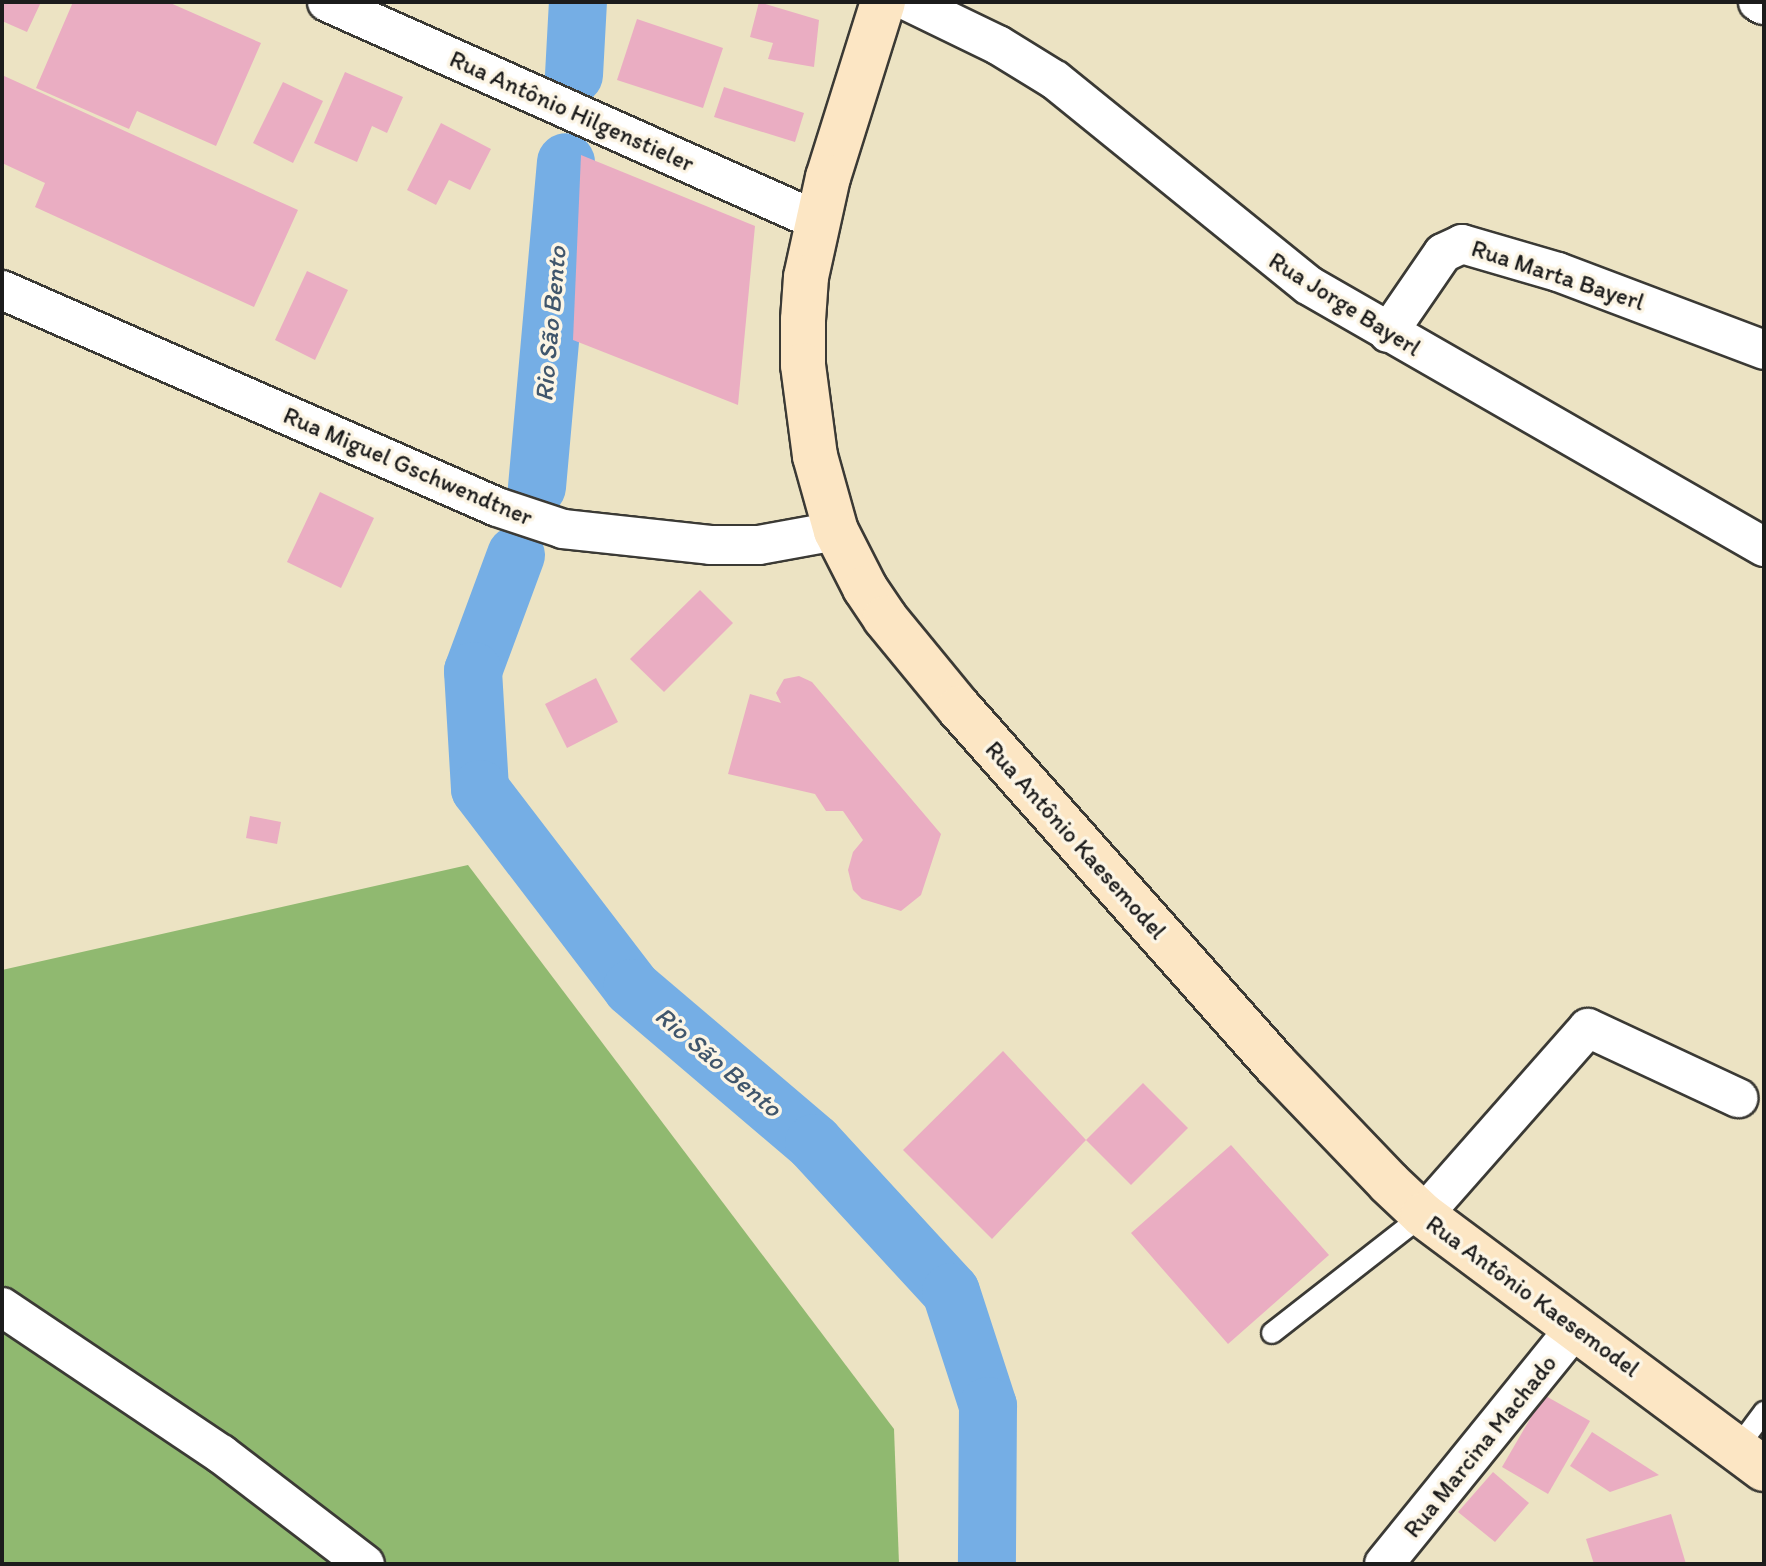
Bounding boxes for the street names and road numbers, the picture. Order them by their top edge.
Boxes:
street label: Rua Antônio Hilgenstieler [445,44,699,178]
street label: Rua Marta Bayerl [1469,234,1647,316]
street label: Rua Jorge Bayerl [1264,246,1426,362]
street label: Rua Miguel Gschwendtner [280,401,536,531]
street label: Rua Antônio Kaesemodel [979,735,1173,945]
street label: Rua Antônio Kaesemodel [1421,1209,1645,1383]
street label: Rua Marcina Machado [1398,1349,1562,1543]

